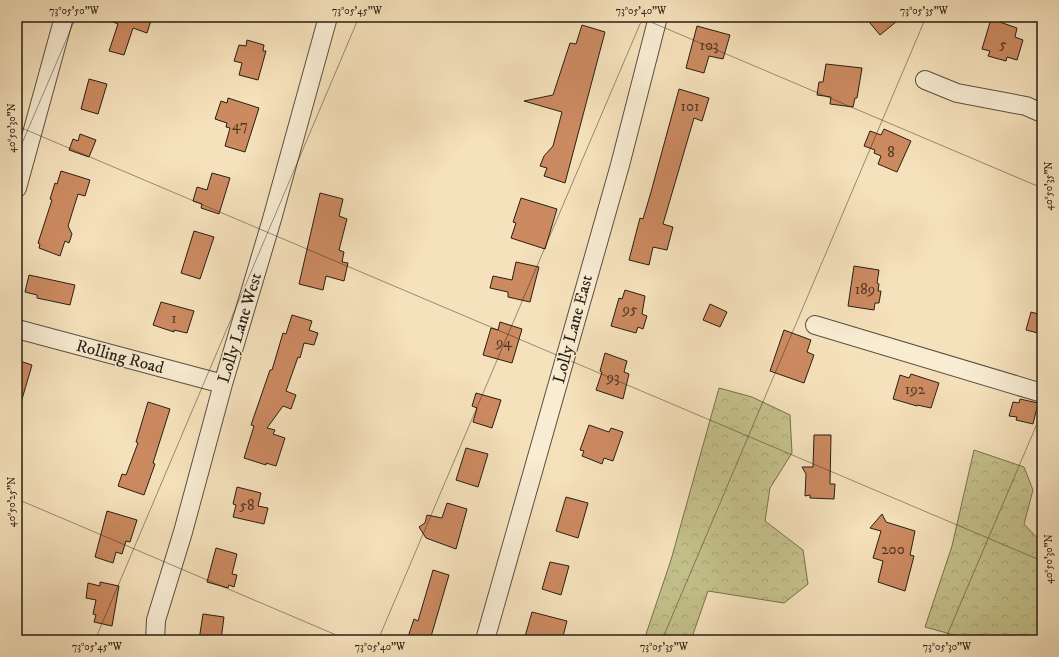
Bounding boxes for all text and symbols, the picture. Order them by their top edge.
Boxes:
text: 73°05'50"W [49,5,100,17]
text: 73°05'45"W [332,5,383,17]
text: 73°05'40"W [616,5,667,17]
text: 73°05'35"W [900,5,949,17]
house number: 5 [999,35,1007,54]
house number: 103 [699,36,719,55]
house number: 101 [681,97,699,116]
text: 40°50'30"N [6,103,18,153]
house number: 47 [232,116,248,135]
house number: 8 [887,143,895,162]
text: 40°50'35"N [1043,161,1055,211]
street label: Lolly Lane West [213,270,267,386]
street label: Lolly Lane East [548,272,598,386]
house number: 189 [855,280,875,299]
house number: 95 [622,300,638,319]
house number: 1 [171,309,177,328]
house number: 94 [495,333,512,352]
street label: Rolling Road [74,335,167,379]
house number: 93 [605,368,620,387]
house number: 192 [905,380,926,399]
text: 40°50'25"N [6,477,18,527]
house number: 58 [240,496,254,515]
text: 40°50'30"N [1043,534,1055,584]
house number: 200 [881,540,905,559]
text: 73°05'45"W [72,641,123,653]
text: 73°05'40"W [355,641,406,653]
text: 73°05'35"W [640,641,689,653]
text: 73°05'30"W [923,641,972,653]

